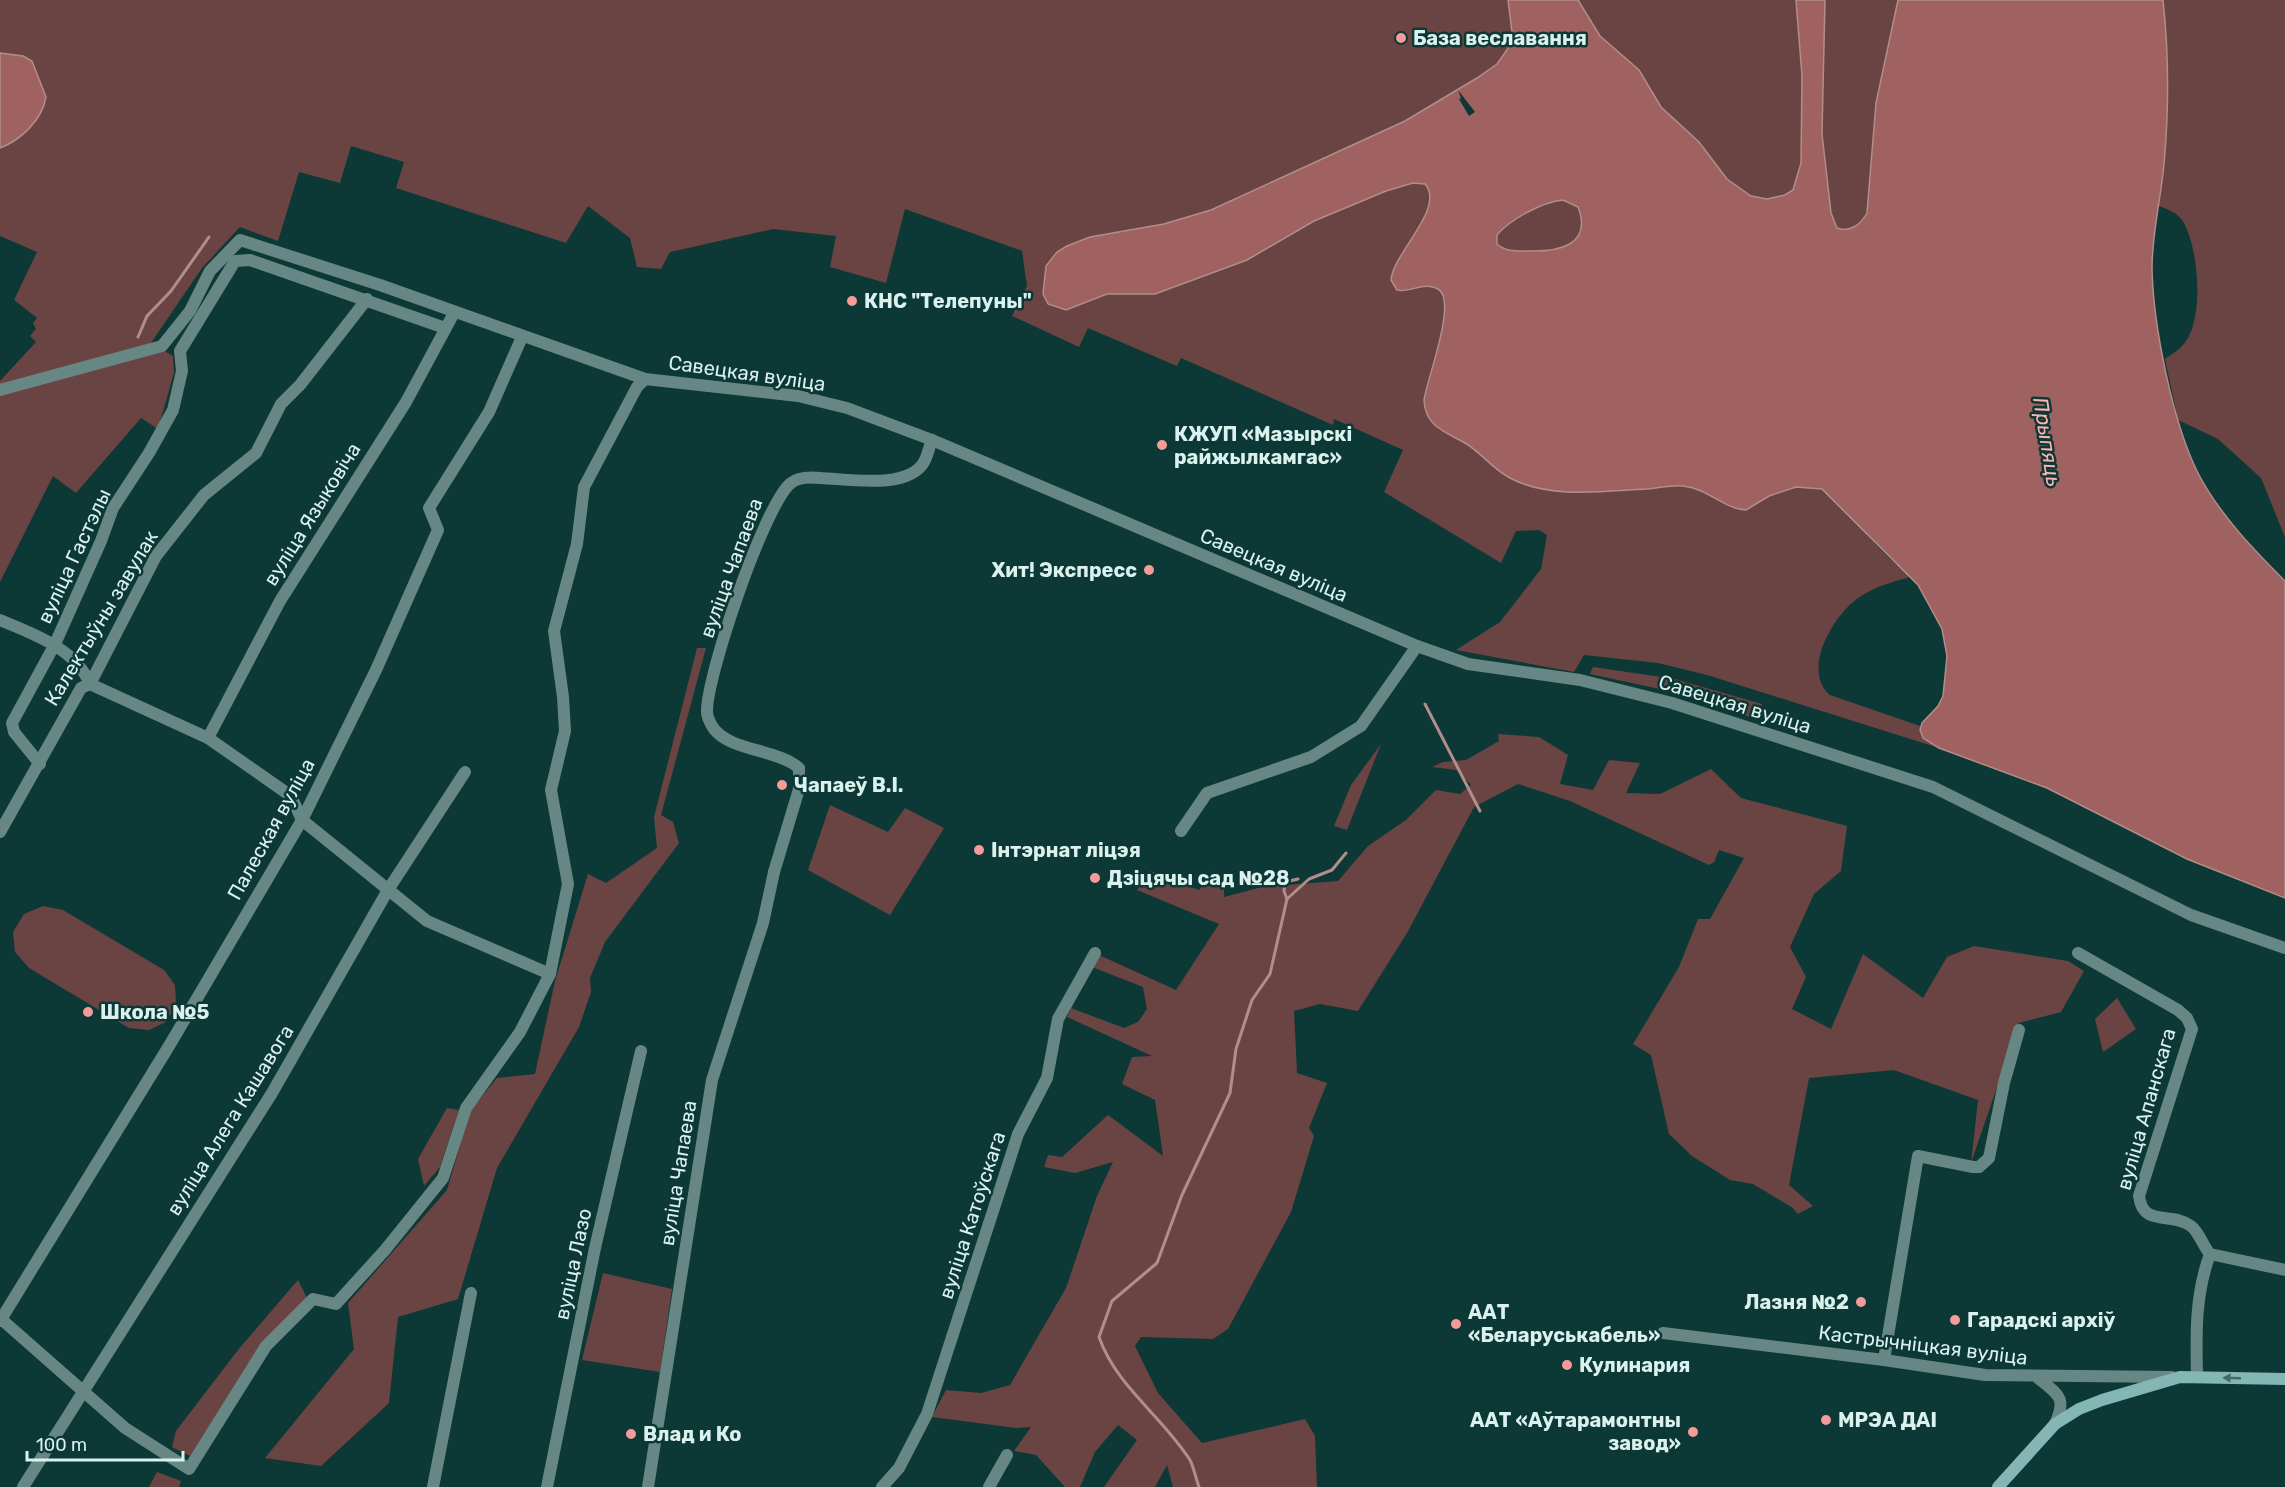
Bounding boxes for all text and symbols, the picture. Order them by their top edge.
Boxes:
place label: База веславання [1413,26,1587,50]
marker: База веславання [1394,31,1408,45]
place label: КНС "Телепуны" [864,289,1032,313]
marker: КНС "Телепуны" [845,294,859,308]
street label: Савецкая вуліца [667,350,827,396]
water label: Прыпяць [2028,396,2067,488]
place label: КЖУП «Мазырскі райжылкамгас» [1174,422,1352,469]
street label: вуліца Языковіча [258,438,366,590]
marker: КЖУП «Мазырскі райжылкамгас» [1155,438,1169,452]
street label: вуліца Гастэлы [32,485,116,627]
street label: вуліца Чапаева [695,495,767,641]
street label: Савецкая вуліца [1197,523,1351,607]
street label: Калектыўны завулак [39,526,163,710]
place label: Хит! Экспресс [991,558,1137,582]
marker: Хит! Экспресс [1142,563,1156,577]
street label: Савецкая вуліца [1656,669,1814,739]
street label: Палеская вуліца [222,754,320,904]
place label: Чапаеў В.І. [794,773,904,797]
marker: Чапаеў В.І. [775,778,789,792]
place label: Інтэрнат ліцэя [991,838,1141,862]
marker: Інтэрнат ліцэя [972,843,986,857]
place label: Дзіцячы сад №28 [1107,866,1290,890]
marker: Дзіцячы сад №28 [1088,871,1102,885]
place label: Школа №5 [100,1000,209,1024]
marker: Школа №5 [81,1005,95,1019]
street label: вуліца Алега Кашавога [162,1020,298,1220]
street label: вуліца Апанскага [2111,1025,2181,1193]
street label: вуліца Чапаева [655,1099,701,1247]
street label: вуліца Катоўскага [934,1128,1010,1302]
street label: вуліца Лазо [549,1206,597,1322]
place label: Лазня №2 [1744,1290,1849,1314]
marker: Лазня №2 [1854,1295,1868,1309]
place label: ААТ «Беларуськабель» [1468,1300,1660,1347]
place label: Гарадскі архіў [1967,1308,2115,1332]
marker: Гарадскі архіў [1948,1313,1962,1327]
marker: ААТ «Беларуськабель» [1449,1317,1463,1331]
street label: Кастрычніцкая вуліца [1817,1320,2029,1370]
place label: Кулинария [1579,1353,1690,1377]
marker: Кулинария [1560,1358,1574,1372]
one-way arrow [2223,1373,2242,1383]
place label: ААТ «Аўтарамонтны завод» [1470,1408,1681,1455]
place label: МРЭА ДАІ [1838,1408,1937,1432]
marker: МРЭА ДАІ [1819,1413,1833,1427]
place label: Влад и Ко [643,1422,741,1446]
scale bar [27,1424,183,1462]
marker: ААТ «Аўтарамонтны завод» [1686,1425,1700,1439]
marker: Влад и Ко [624,1427,638,1441]
text: 100 m [36,1434,87,1456]

